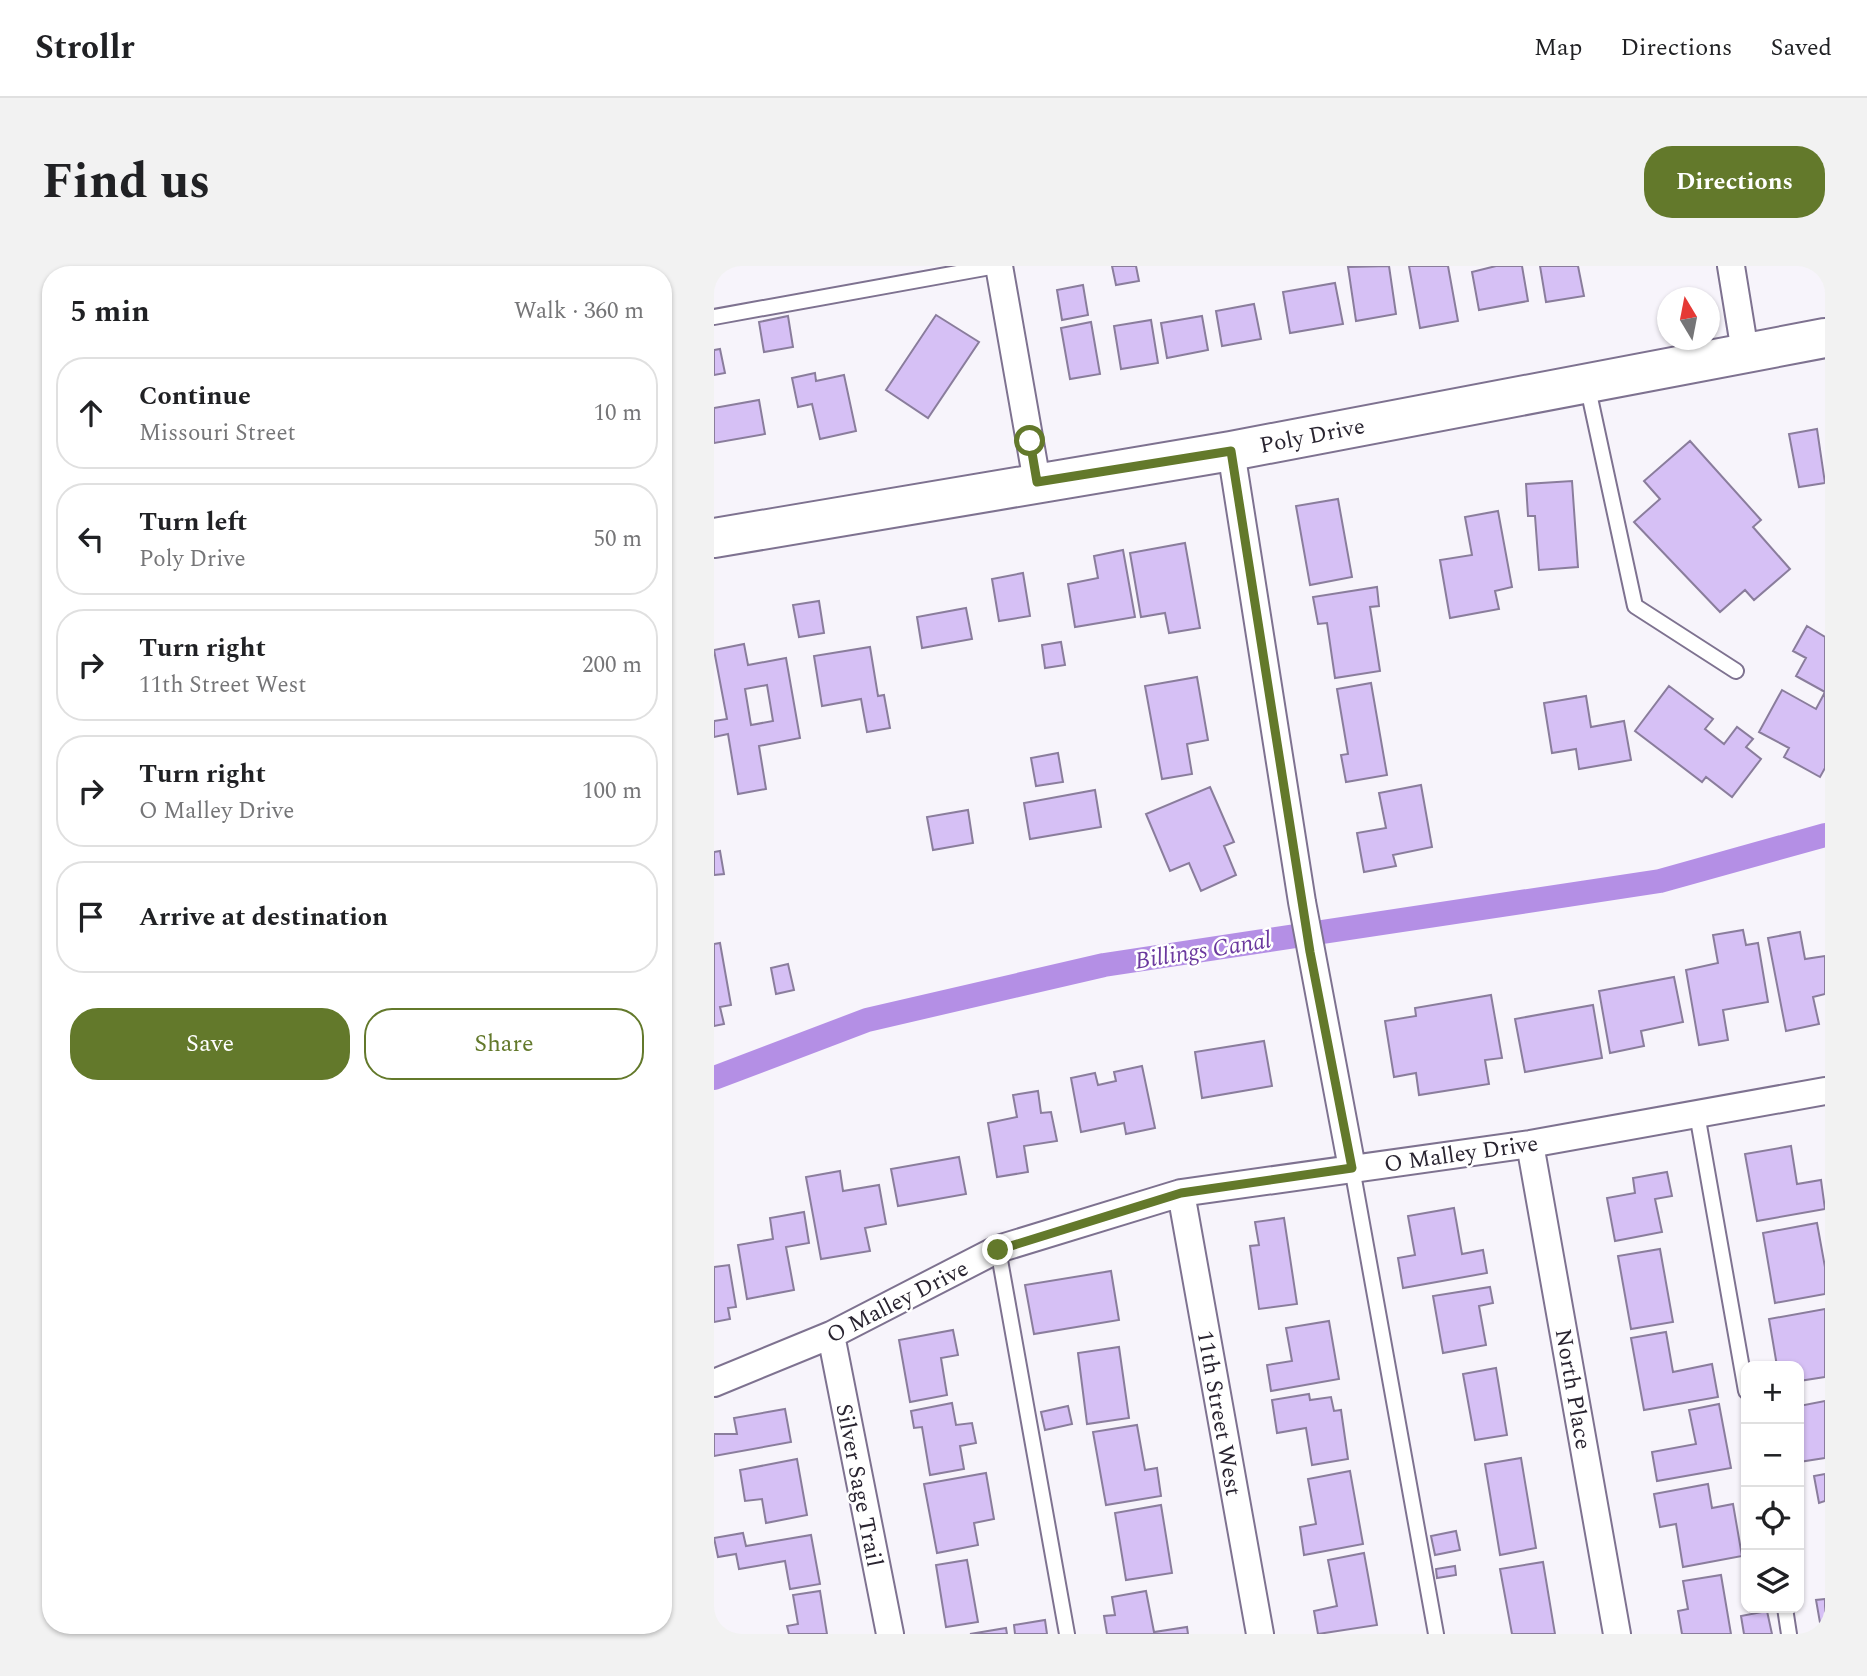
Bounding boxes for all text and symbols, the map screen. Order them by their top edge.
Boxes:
text: Strollr [35,23,135,73]
text: Map [1534,30,1582,66]
text: Directions [1620,30,1732,66]
text: Saved [1770,30,1832,66]
text: Find us [42,145,210,220]
button: Directions [1644,146,1825,218]
north arrow [1657,287,1720,350]
text: 5 min [70,289,150,335]
text: Walk · 360 m [514,294,644,329]
text: Continue [139,376,251,416]
icon: ahead [72,394,110,432]
text: 10 m [593,396,642,431]
street label: Poly Drive [1257,409,1368,464]
text: Missouri Street [139,416,296,451]
route start [1014,425,1045,456]
text: Turn left [139,502,247,542]
icon: left [72,520,110,558]
text: 50 m [593,522,642,557]
text: Poly Drive [139,542,246,577]
text: Turn right [139,628,266,668]
icon: right [72,646,110,684]
text: 200 m [582,648,642,683]
text: 11th Street West [139,668,306,703]
text: Turn right [139,754,266,794]
icon: right [72,772,110,810]
text: 100 m [582,774,642,809]
text: O Malley Drive [139,794,294,829]
text: Arrive at destination [139,897,388,937]
icon: arrive [72,898,110,936]
water label: Billings Canal [1132,922,1274,980]
button: Save [70,1008,350,1080]
button: Share [364,1008,644,1080]
street label: O Malley Drive [1382,1126,1541,1183]
route end [982,1234,1013,1265]
street label: O Malley Drive [821,1251,975,1353]
street label: North Place [1545,1326,1600,1452]
street label: 11th Street West [1187,1328,1250,1499]
map controls [1741,1361,1804,1613]
button: + [1741,1361,1804,1424]
street label: Silver Sage Trail [826,1401,892,1570]
button: − [1741,1424,1804,1487]
button: locate [1741,1487,1804,1550]
button: layers [1741,1550,1804,1613]

